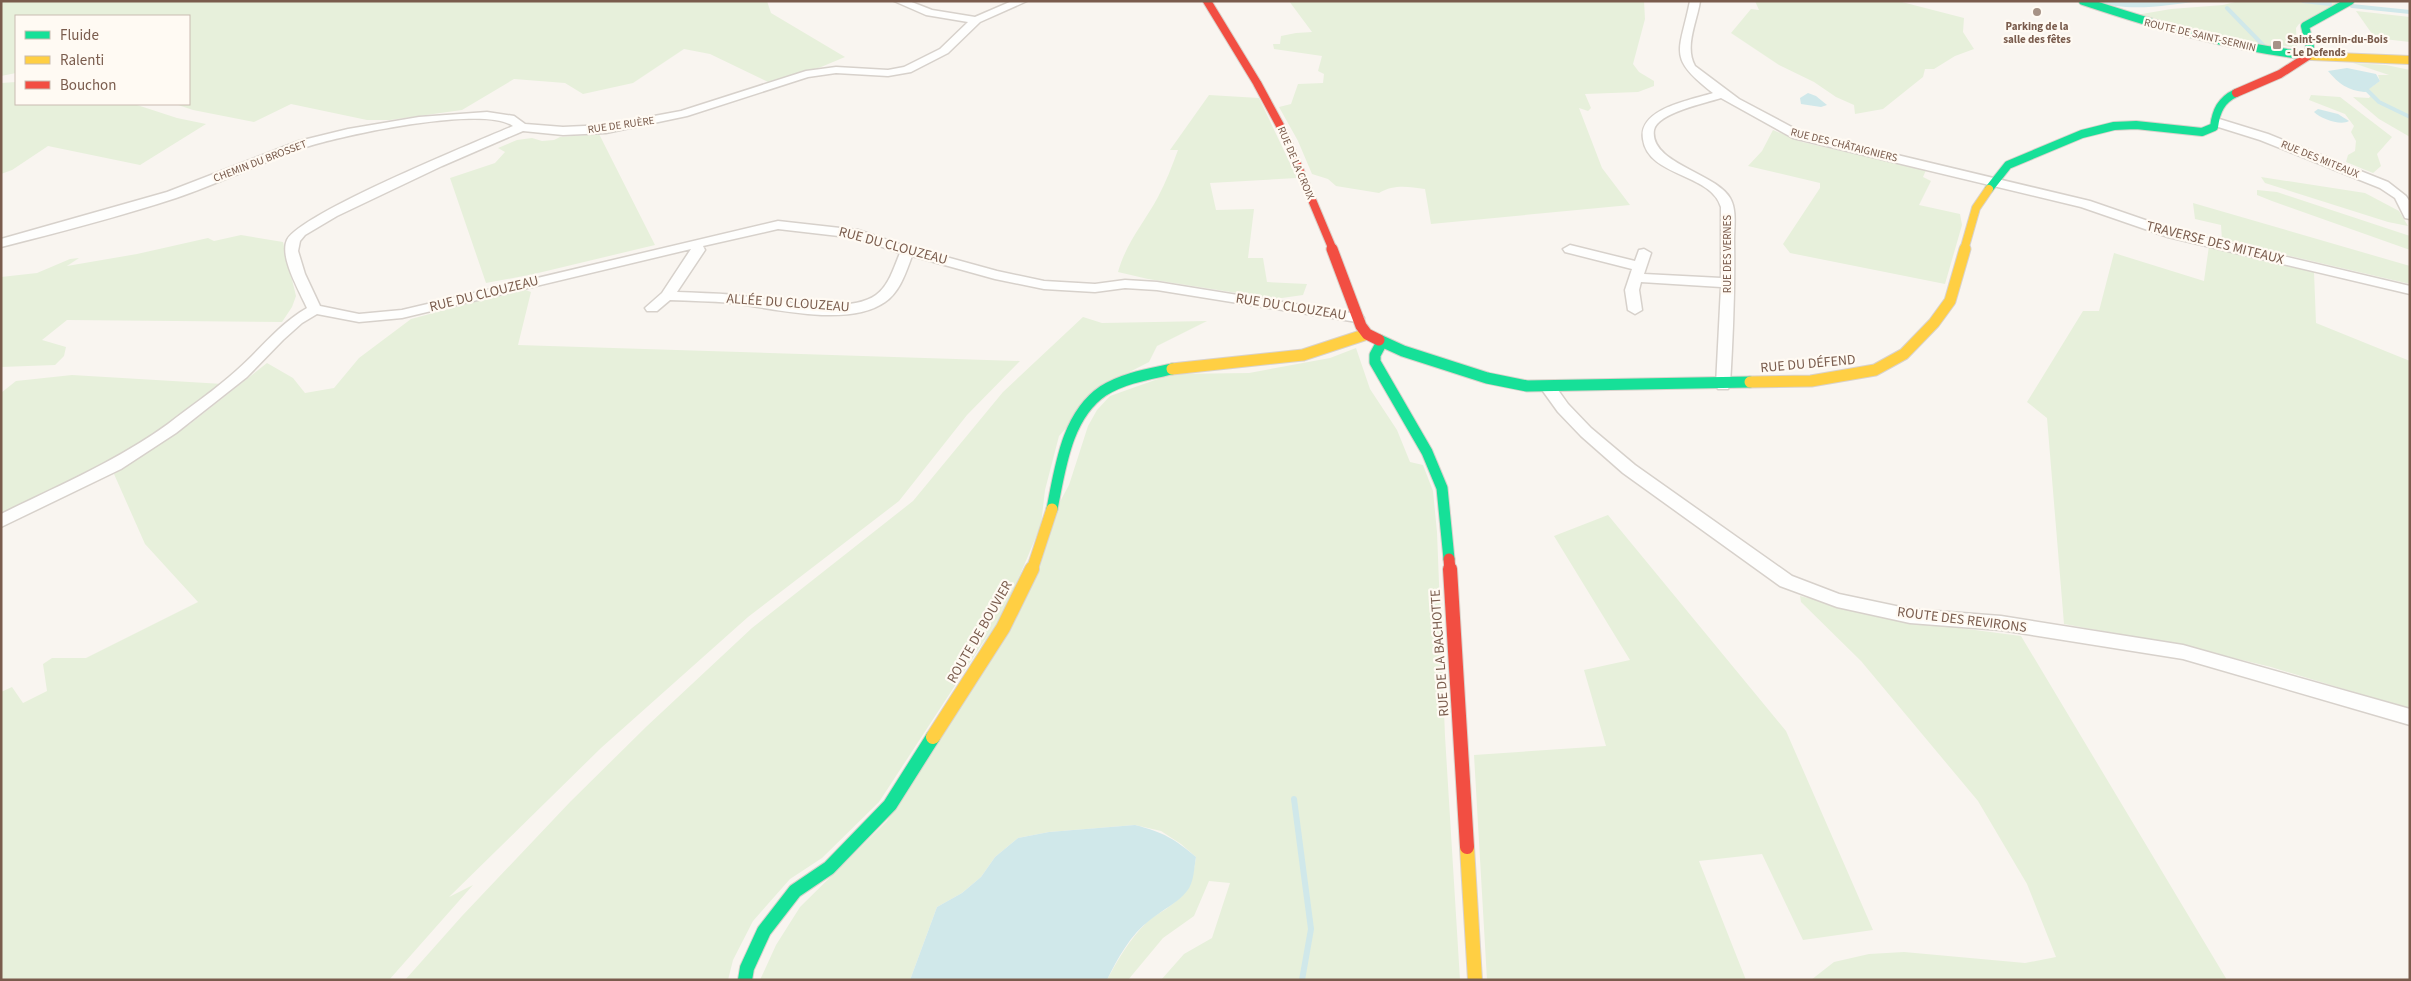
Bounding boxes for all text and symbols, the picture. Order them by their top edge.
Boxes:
marker: Parking de la salle des fêtes [2031,6,2043,18]
legend [15,15,190,105]
street label: ROUTE DE SAINT-SERNIN [2142,15,2258,55]
place label: Parking de la salle des fêtes [2003,19,2071,47]
text: Fluide [60,25,99,46]
place label: Saint-Sernin-du-Bois - Le Defends [2287,32,2388,60]
marker: Saint-Sernin-du-Bois - Le Defends [2271,39,2283,51]
text: Ralenti [60,50,104,71]
text: Bouchon [60,75,116,96]
street label: RUE DE RUÈRE [587,113,656,137]
street label: RUE DE LA CROIX [1274,124,1318,202]
street label: RUE DES CHÂTAIGNIERS [1789,124,1899,166]
street label: CHEMIN DU BROSSET [211,136,309,186]
street label: RUE DES MITEAUX [2279,136,2362,182]
street label: RUE DES VERNES [1720,215,1735,293]
street label: TRAVERSE DES MITEAUX [2144,216,2286,270]
street label: RUE DU CLOUZEAU [836,222,950,270]
street label: RUE DU CLOUZEAU [427,271,541,317]
street label: RUE DU CLOUZEAU [1234,288,1348,326]
street label: ALLÉE DU CLOUZEAU [726,289,850,317]
street label: RUE DU DÉFEND [1760,350,1856,378]
street label: ROUTE DE BOUVIER [942,577,1018,687]
street label: RUE DE LA BACHOTTE [1426,589,1454,717]
street label: ROUTE DES REVIRONS [1896,602,2028,638]

